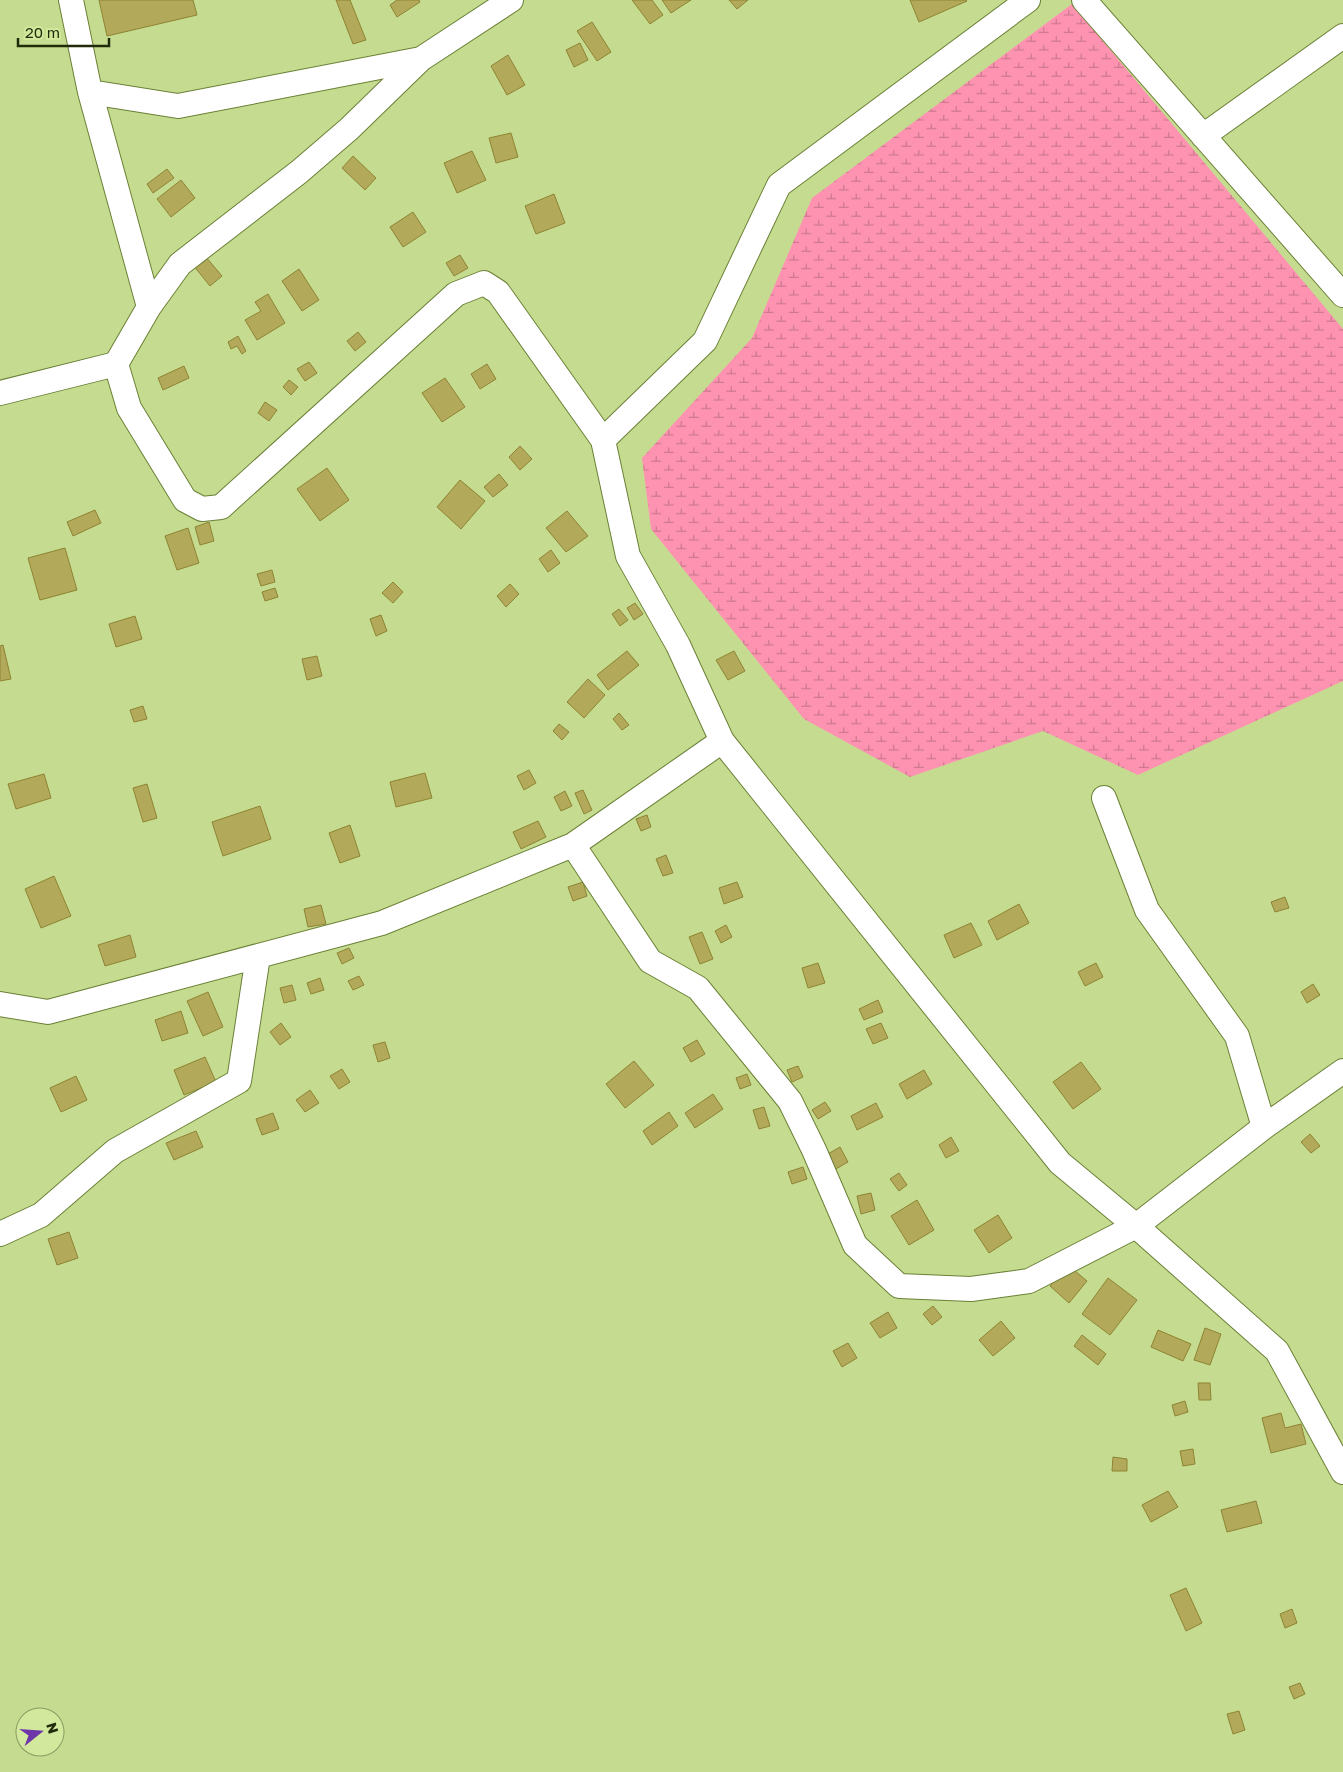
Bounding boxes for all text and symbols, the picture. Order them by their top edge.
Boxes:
scale bar [18,15,109,47]
text: 20 m [25,23,60,41]
north arrow [15,1707,65,1757]
text: N [43,1720,63,1736]

